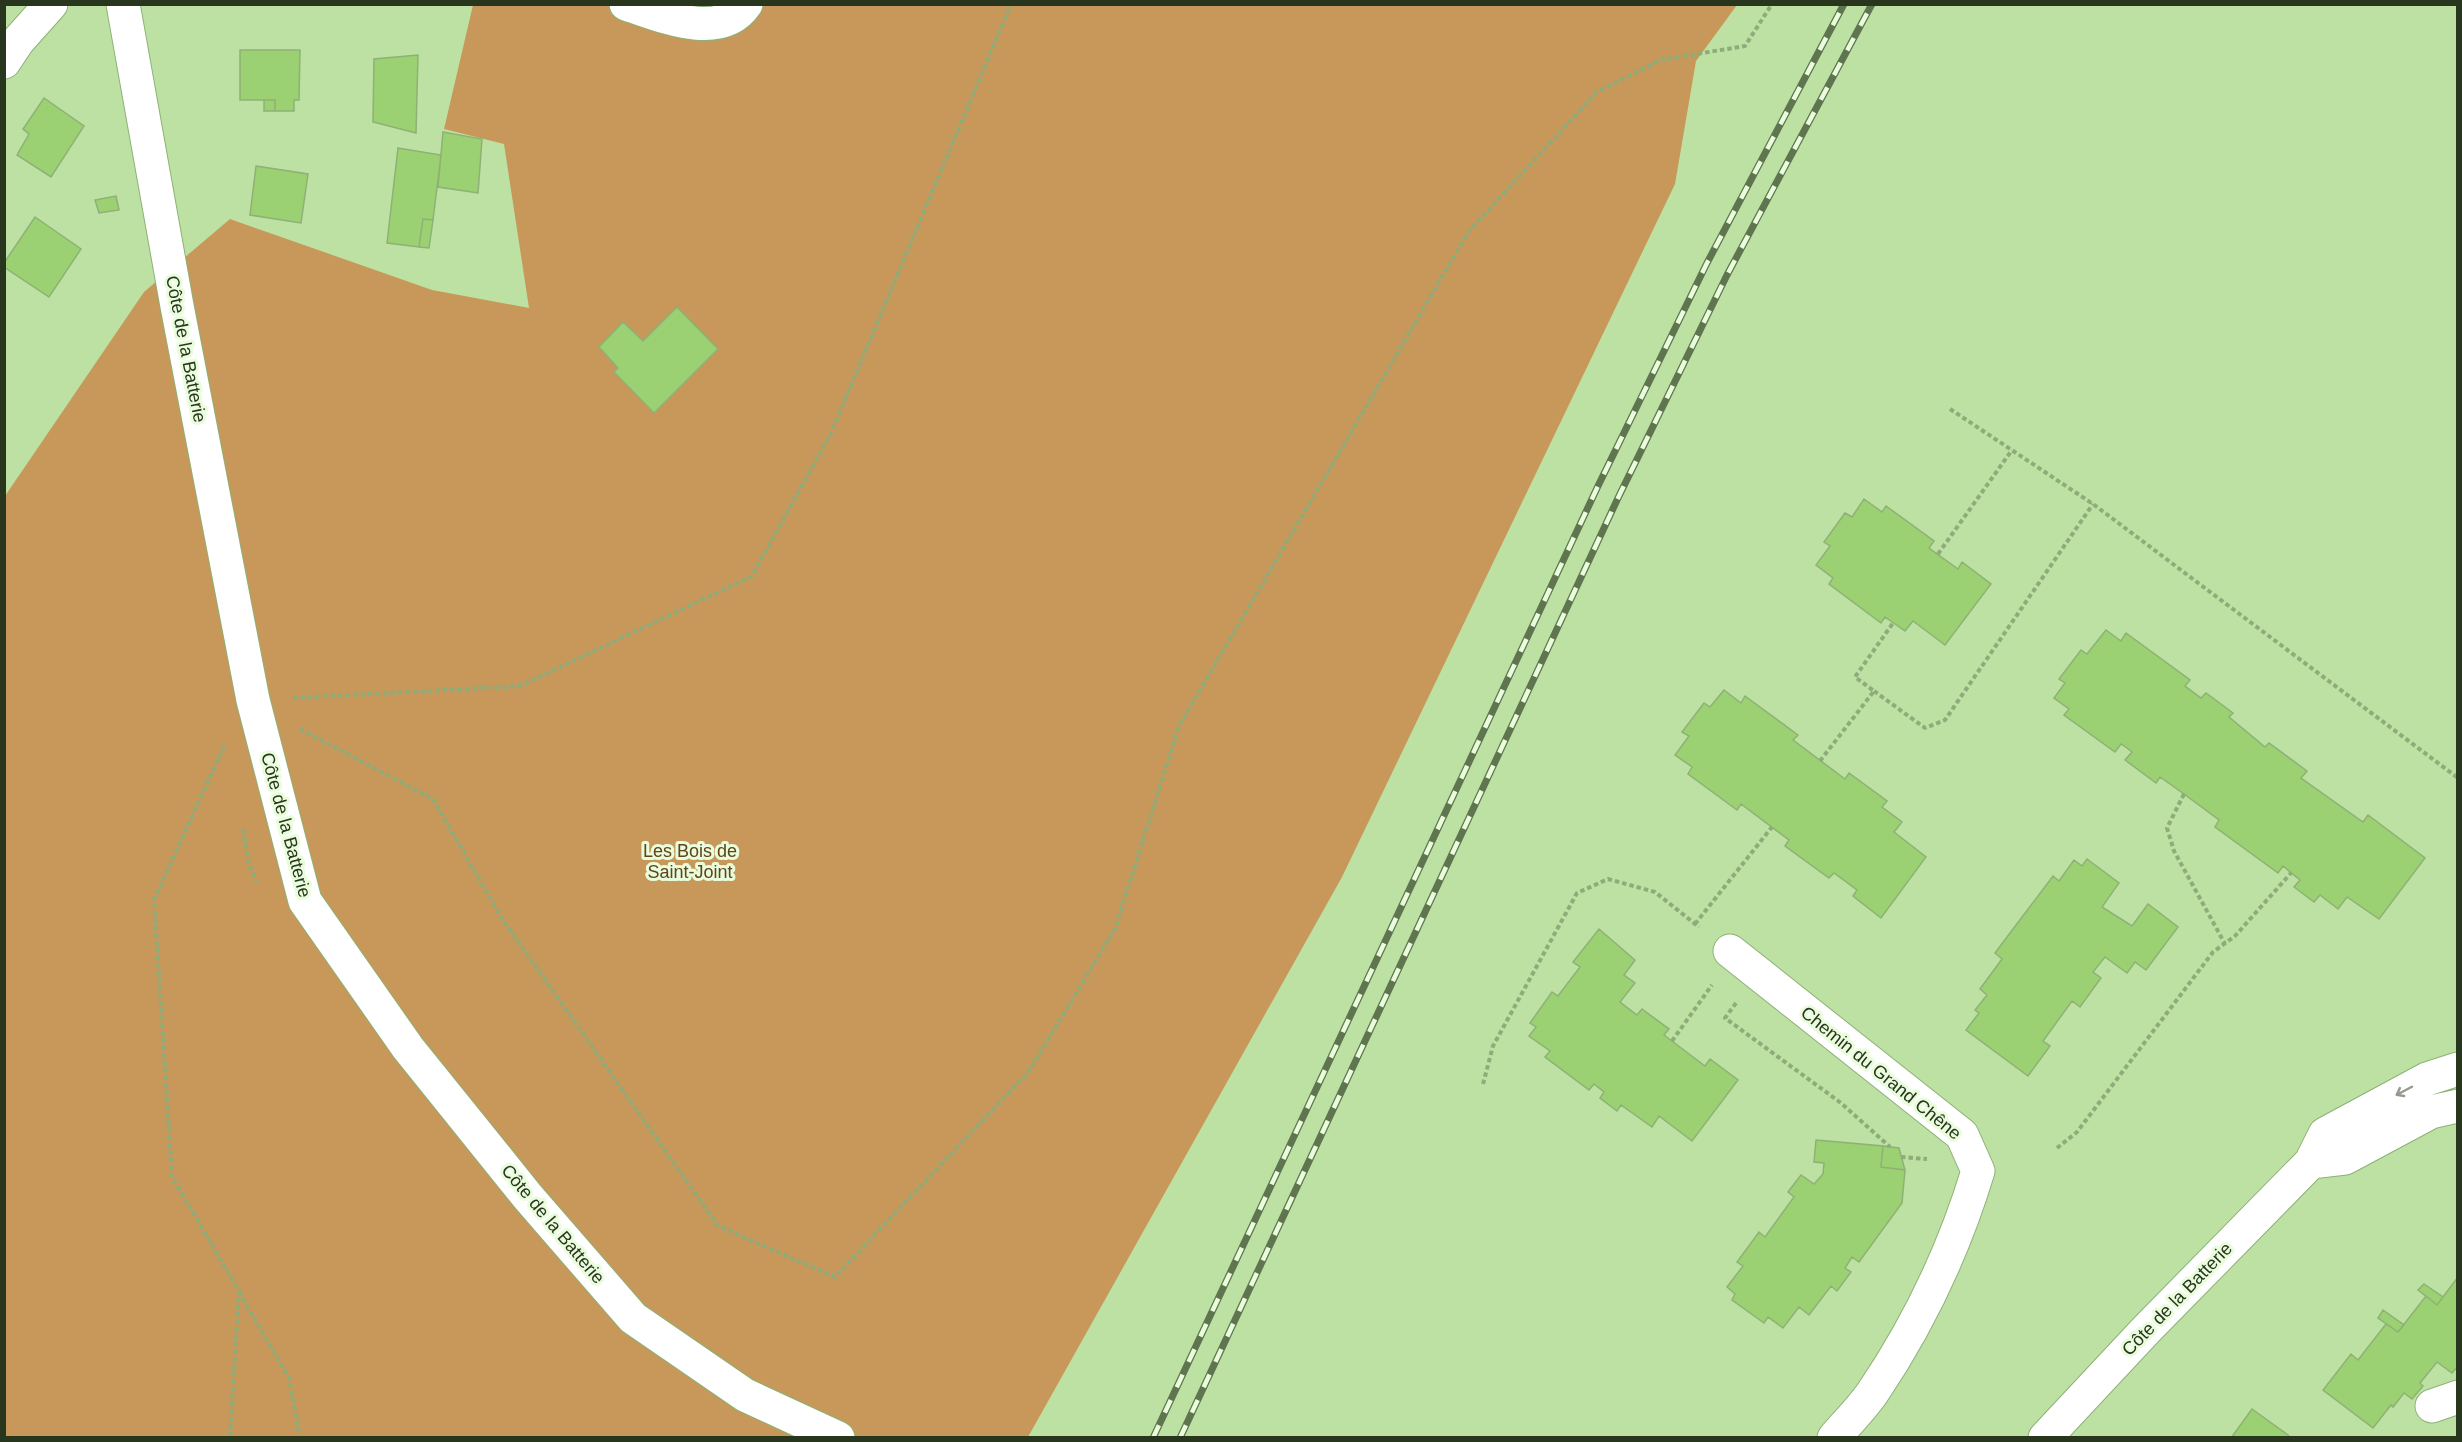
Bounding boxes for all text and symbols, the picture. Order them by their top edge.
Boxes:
street label: Côte de la Batterie [162,274,210,424]
street label: Côte de la Batterie [257,750,315,900]
park label: Les Bois de Saint-Joint [643,841,737,882]
street label: Chemin du Grand Chêne [1797,1002,1965,1144]
one-way arrow [2395,1086,2413,1097]
street label: Côte de la Batterie [497,1160,609,1288]
street label: Côte de la Batterie [2118,1238,2236,1360]

